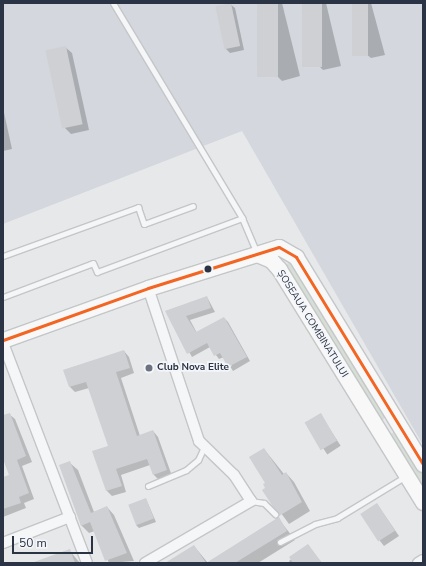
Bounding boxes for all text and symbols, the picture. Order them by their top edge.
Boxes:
unlabelled marker [203,264,213,274]
street label: ȘOSEAUA COMBINATULUI [274,268,350,380]
place label: Club Nova Elite [157,362,229,374]
marker: Club Nova Elite [144,363,154,373]
scale bar [14,528,95,554]
text: 50 m [19,535,47,551]

